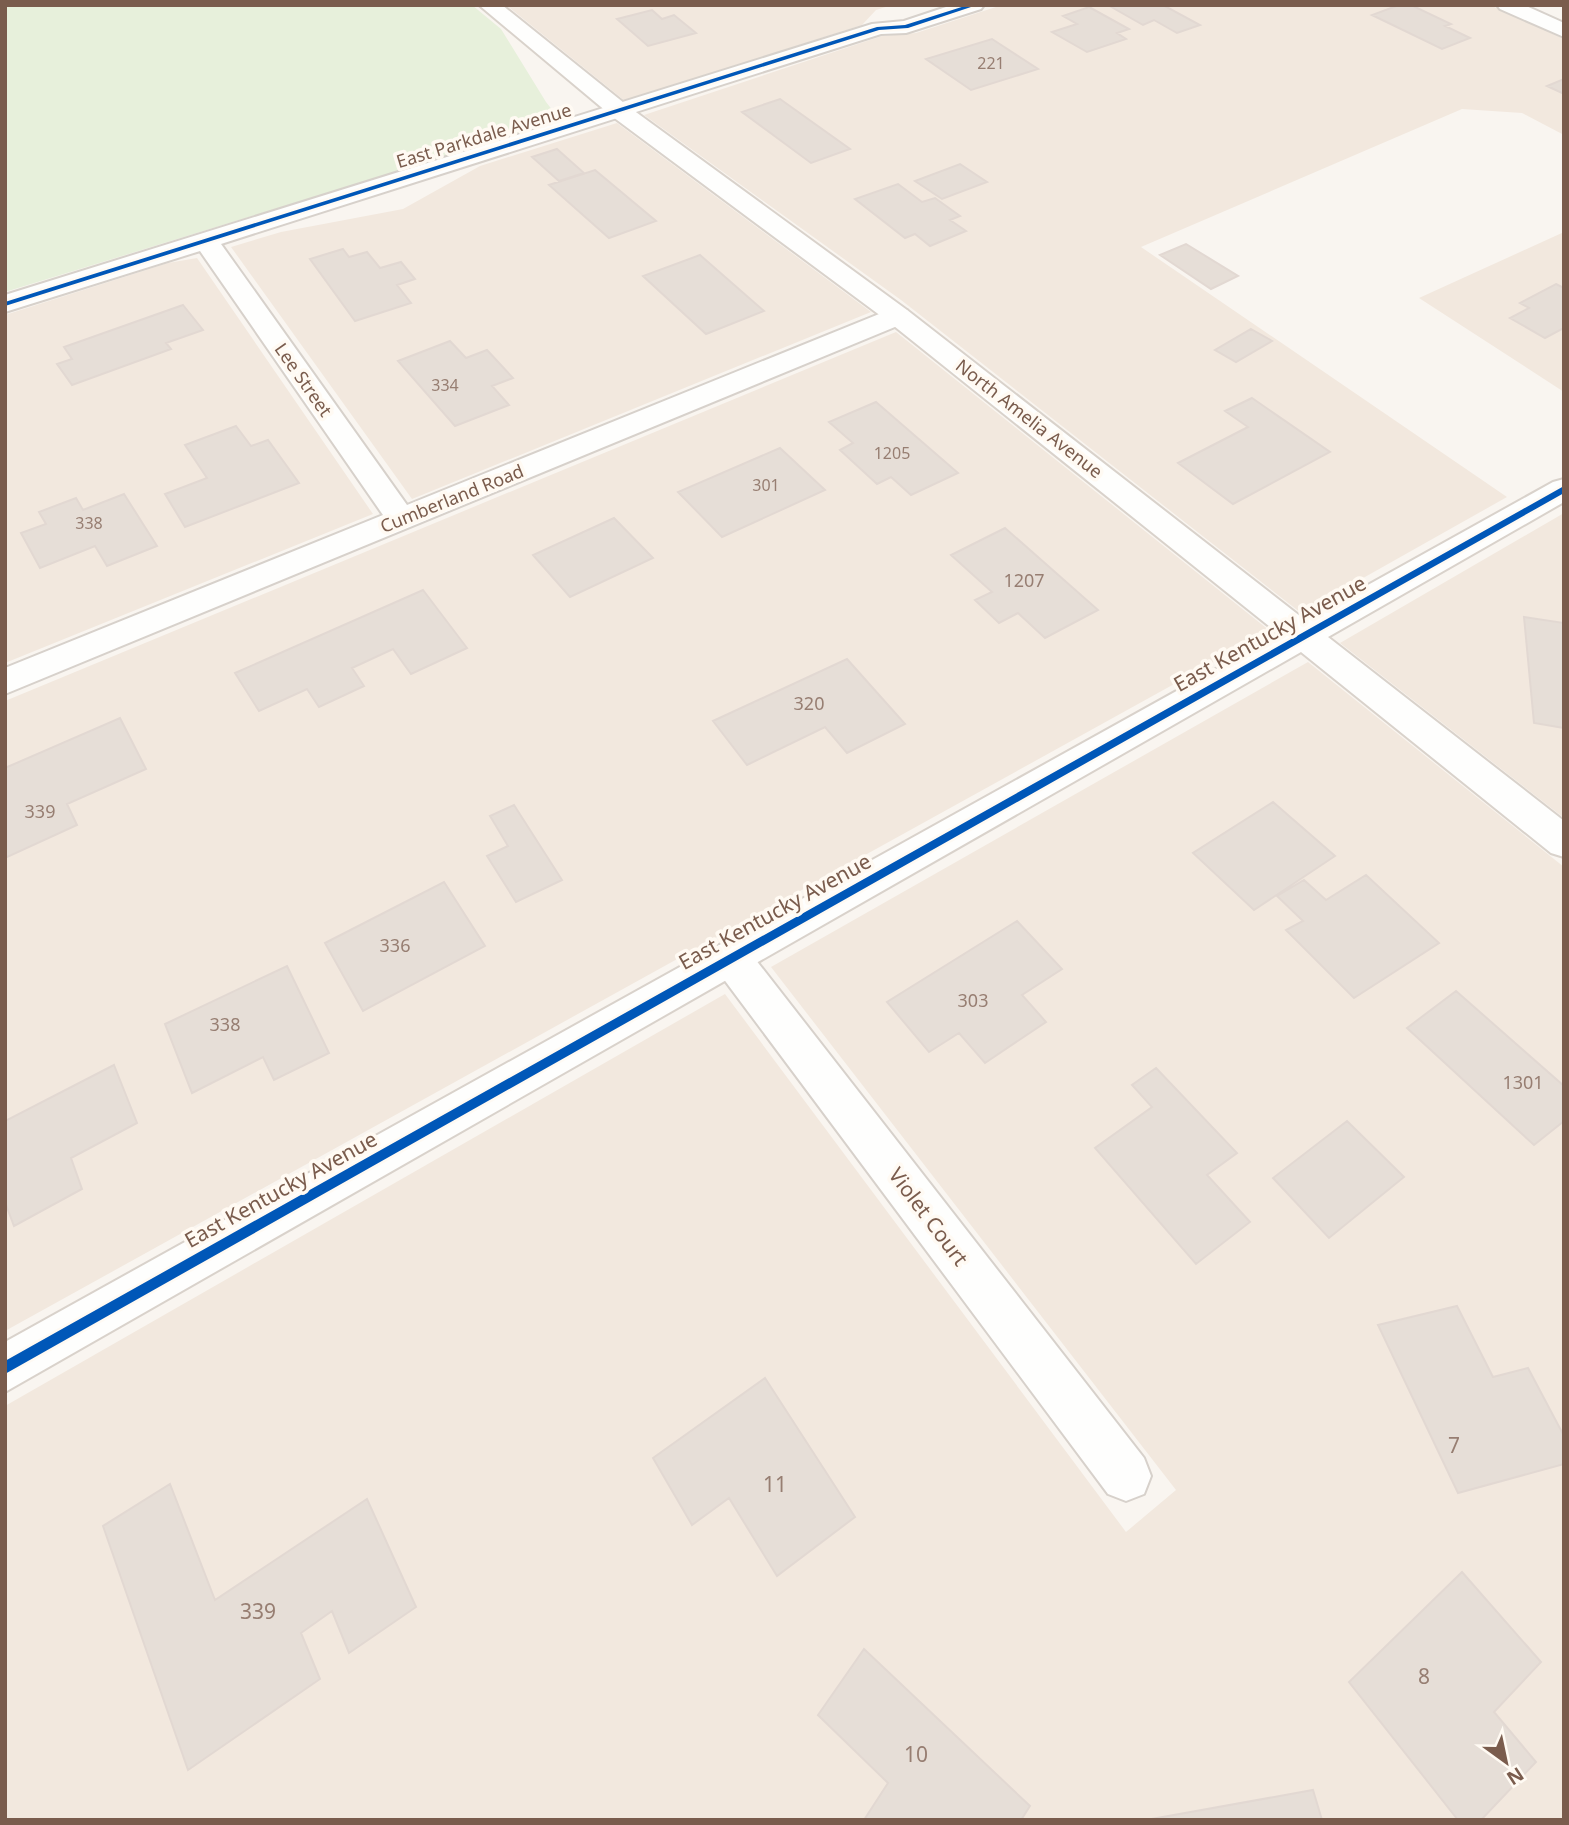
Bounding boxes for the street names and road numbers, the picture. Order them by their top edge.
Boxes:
street label: East Parkdale Avenue [393,97,574,173]
street label: Lee Street [270,338,338,421]
street label: North Amelia Avenue [951,353,1108,483]
street label: Cumberland Road [376,458,527,538]
street label: East Kentucky Avenue [1168,568,1371,698]
street label: East Kentucky Avenue [673,846,876,976]
street label: East Kentucky Avenue [179,1124,382,1254]
street label: Violet Court [883,1162,975,1272]

